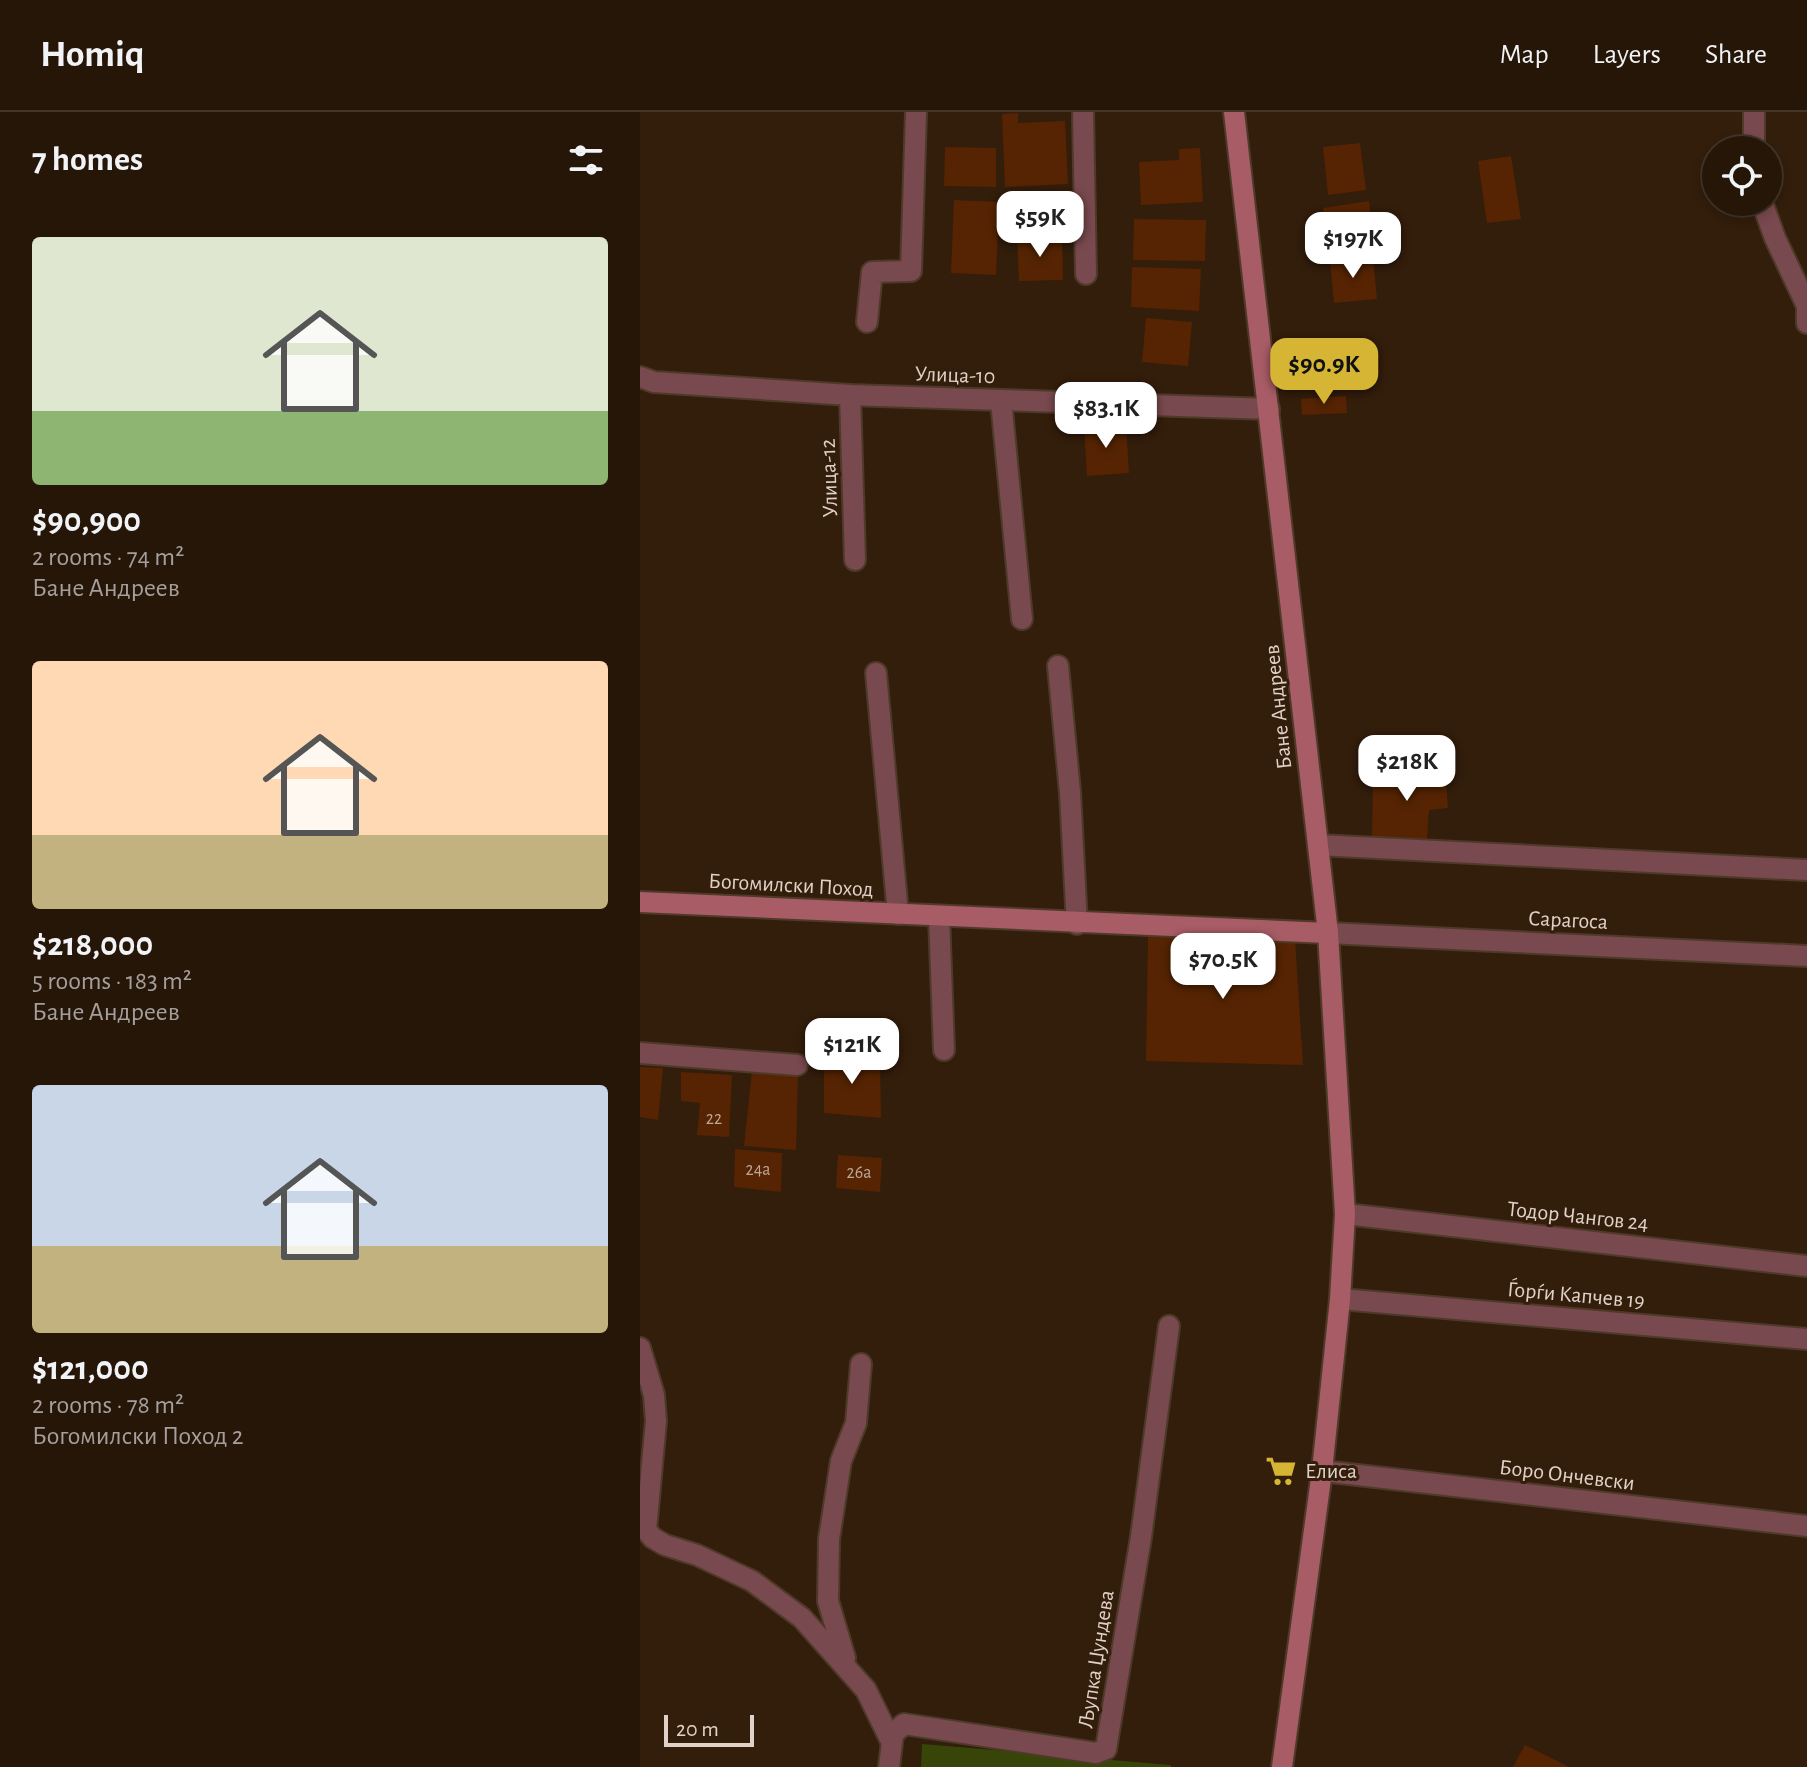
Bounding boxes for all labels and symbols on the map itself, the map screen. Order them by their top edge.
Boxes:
pin: $59K [993,191,1087,259]
pin: $197K [1297,212,1409,280]
pin: $90.9K [1259,338,1389,406]
street label: Улица-10 [914,363,996,387]
pin: $83.1K [1041,382,1171,450]
street label: Улица-12 [817,438,841,518]
street label: Бане Андреев [1261,644,1295,770]
pin: $218K [1351,735,1463,803]
street label: Богомилски Поход [708,870,874,900]
street label: Сарагоса [1528,907,1608,933]
pin: $70.5K [1158,933,1288,1001]
pin: $121K [796,1018,908,1086]
house number: 22 [706,1110,722,1128]
house number: 24а [745,1161,771,1179]
house number: 26а [847,1164,871,1182]
street label: Тодор Чангов 24 [1506,1198,1650,1234]
street label: Ѓорѓи Капчев 19 [1506,1277,1646,1312]
supermarket icon: Елиса [1264,1454,1298,1488]
street label: Боро Ончевски [1498,1456,1636,1494]
place label: Елиса [1305,1460,1357,1482]
street label: Љупка Џундева [1074,1588,1118,1730]
scale bar [664,1711,754,1747]

